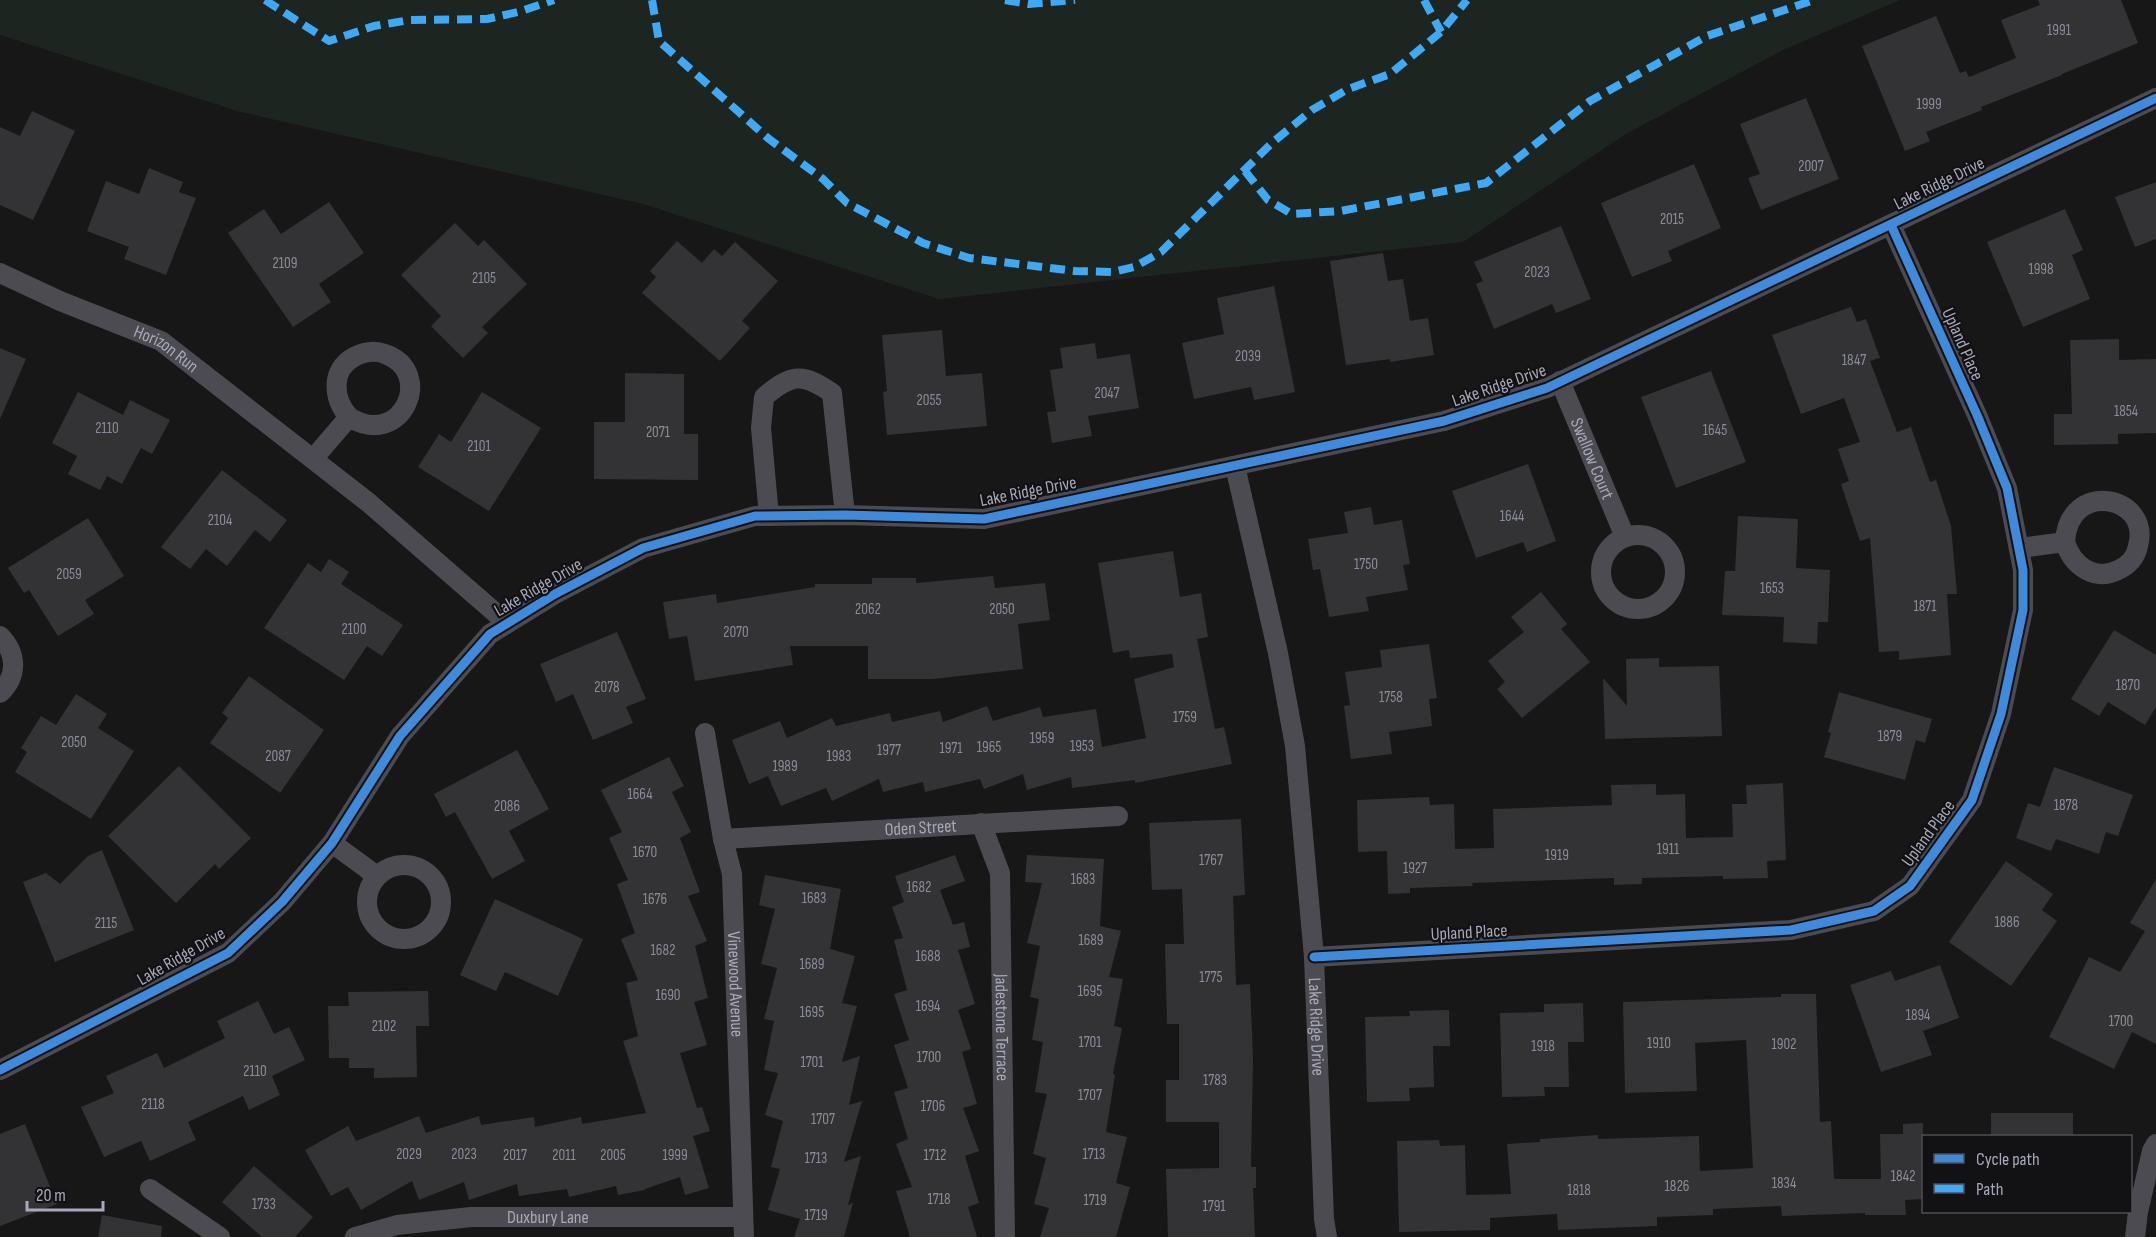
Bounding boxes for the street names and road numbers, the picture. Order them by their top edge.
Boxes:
street label: Lake Ridge Drive [1891,153,1988,214]
street label: Upland Place [1937,305,1988,384]
street label: Horizon Run [131,321,202,377]
street label: Lake Ridge Drive [1449,360,1549,411]
street label: Swallow Court [1566,415,1618,503]
street label: Lake Ridge Drive [978,472,1078,511]
street label: Lake Ridge Drive [491,554,586,621]
street label: Upland Place [1897,796,1960,871]
street label: Oden Street [884,815,958,841]
street label: Upland Place [1430,920,1508,945]
street label: Lake Ridge Drive [134,923,229,990]
street label: Vinewood Avenue [723,931,747,1038]
street label: Jadestone Terrace [990,973,1013,1081]
street label: Lake Ridge Drive [1304,977,1329,1076]
street label: Duxbury Lane [507,1207,589,1228]

